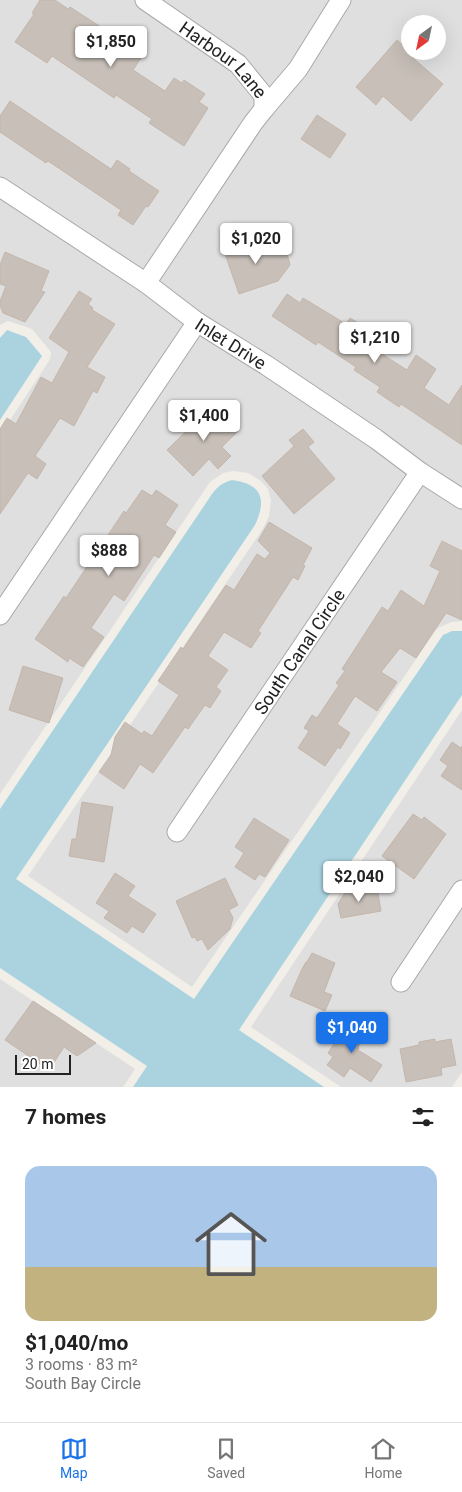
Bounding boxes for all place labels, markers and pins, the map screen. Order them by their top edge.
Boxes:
pin: $1,850 [70,26,152,68]
pin: $1,020 [215,222,297,265]
pin: $1,210 [334,322,416,364]
pin: $1,400 [163,400,245,442]
pin: $888 [79,534,139,577]
pin: $2,040 [318,860,400,903]
pin: $1,040 [311,1012,393,1054]

